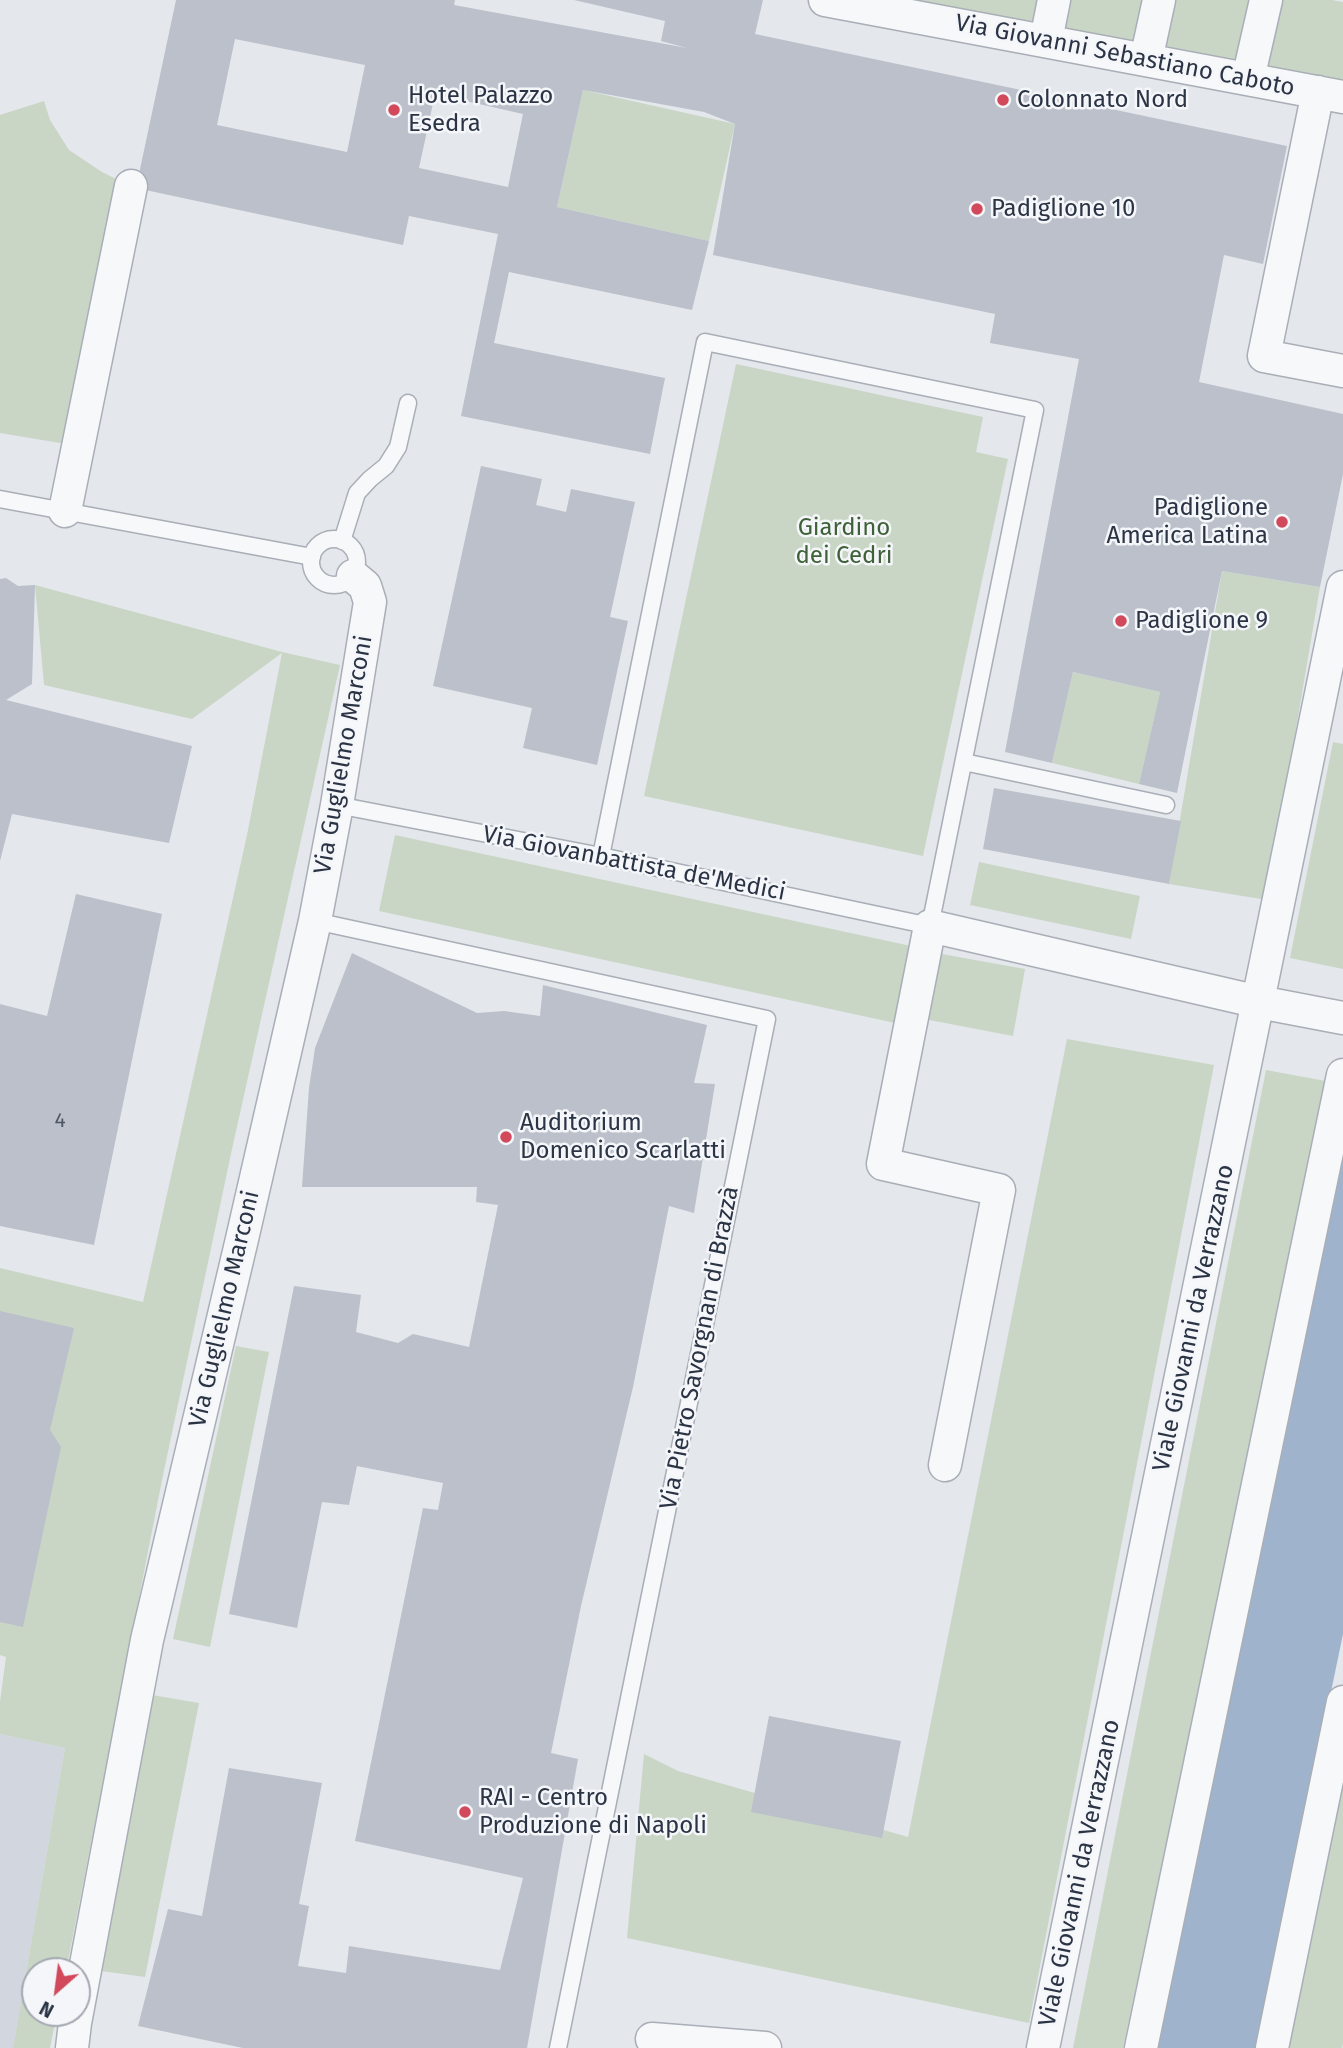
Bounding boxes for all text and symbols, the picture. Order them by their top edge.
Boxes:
street label: Via Giovanni Sebastiano Caboto [953,9,1297,103]
place label: Hotel Palazzo Esedra [408,82,553,138]
place label: Colonnato Nord [1017,86,1188,114]
marker: Colonnato Nord [995,92,1011,108]
marker: Hotel Palazzo Esedra [386,102,402,118]
place label: Padiglione 10 [991,195,1135,223]
marker: Padiglione 10 [969,201,985,217]
place label: Padiglione America Latina [1107,494,1268,550]
park label: Giardino dei Cedri [796,514,892,570]
marker: Padiglione America Latina [1274,514,1290,530]
place label: Padiglione 9 [1135,607,1268,635]
marker: Padiglione 9 [1113,613,1129,629]
street label: Via Guglielmo Marconi [309,633,379,877]
street label: Via Giovanbattista de'Medici [480,821,788,907]
house number: 4 [54,1108,66,1134]
place label: Auditorium Domenico Scarlatti [520,1109,726,1165]
marker: Auditorium Domenico Scarlatti [498,1129,514,1145]
street label: Viale Giovanni da Verrazzano [1147,1162,1241,1474]
street label: Via Pietro Savorgnan di Brazzà [655,1184,745,1512]
street label: Via Guglielmo Marconi [184,1188,266,1430]
street label: Viale Giovanni da Verrazzano [1033,1717,1127,2029]
place label: RAI - Centro Produzione di Napoli [479,1784,707,1840]
marker: RAI - Centro Produzione di Napoli [457,1804,473,1820]
north arrow [21,1957,91,2027]
text: N [36,1996,58,2022]

